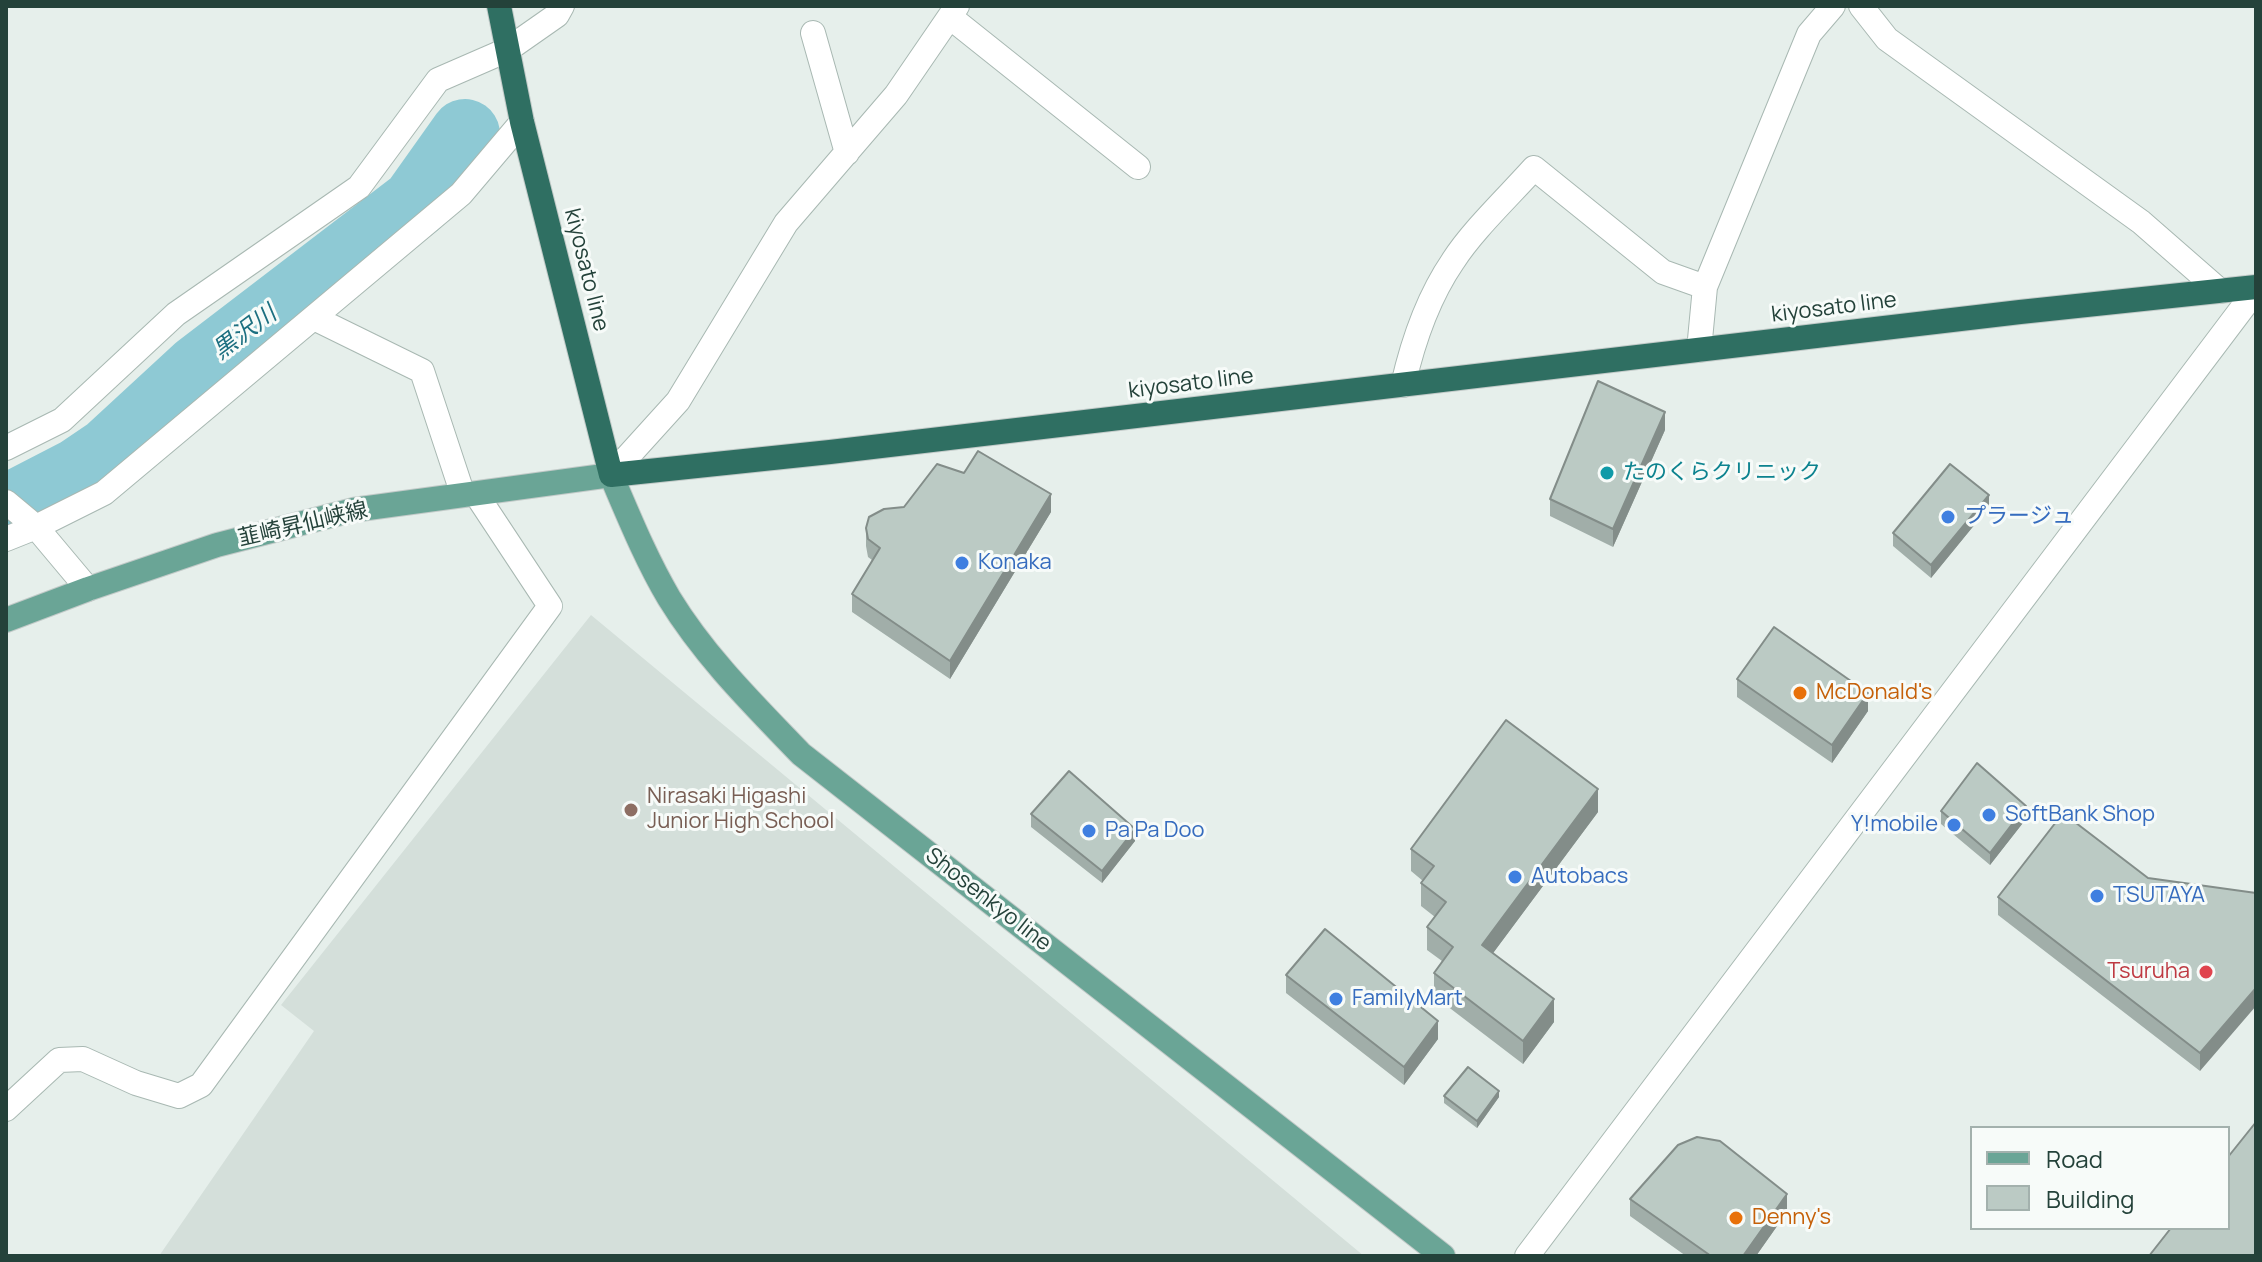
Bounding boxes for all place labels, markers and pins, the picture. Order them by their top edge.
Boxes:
place label: たのくらクリニック [1623,460,1821,486]
marker: たのくらクリニック [1598,464,1616,482]
place label: プラージュ [1964,504,2074,530]
marker: プラージュ [1939,508,1957,526]
place label: Konaka [978,550,1052,576]
marker: Konaka [953,554,971,572]
place label: McDonald's [1816,680,1932,706]
marker: McDonald's [1791,684,1809,702]
place label: Nirasaki Higashi Junior High School [647,784,834,836]
marker: Nirasaki Higashi Junior High School [622,801,640,819]
place label: SoftBank Shop [2005,802,2155,828]
marker: SoftBank Shop [1980,806,1998,824]
place label: Y!mobile [1851,812,1938,838]
marker: Y!mobile [1945,816,1963,834]
place label: Pa Pa Doo [1105,818,1205,844]
marker: Pa Pa Doo [1080,822,1098,840]
place label: Autobacs [1531,864,1628,890]
marker: Autobacs [1506,868,1524,886]
place label: TSUTAYA [2113,883,2205,909]
marker: TSUTAYA [2088,887,2106,905]
place label: Tsuruha [2107,959,2190,985]
marker: Tsuruha [2197,963,2215,981]
place label: FamilyMart [1352,986,1463,1012]
marker: FamilyMart [1327,990,1345,1008]
place label: Denny's [1752,1205,1831,1231]
marker: Denny's [1727,1209,1745,1227]

